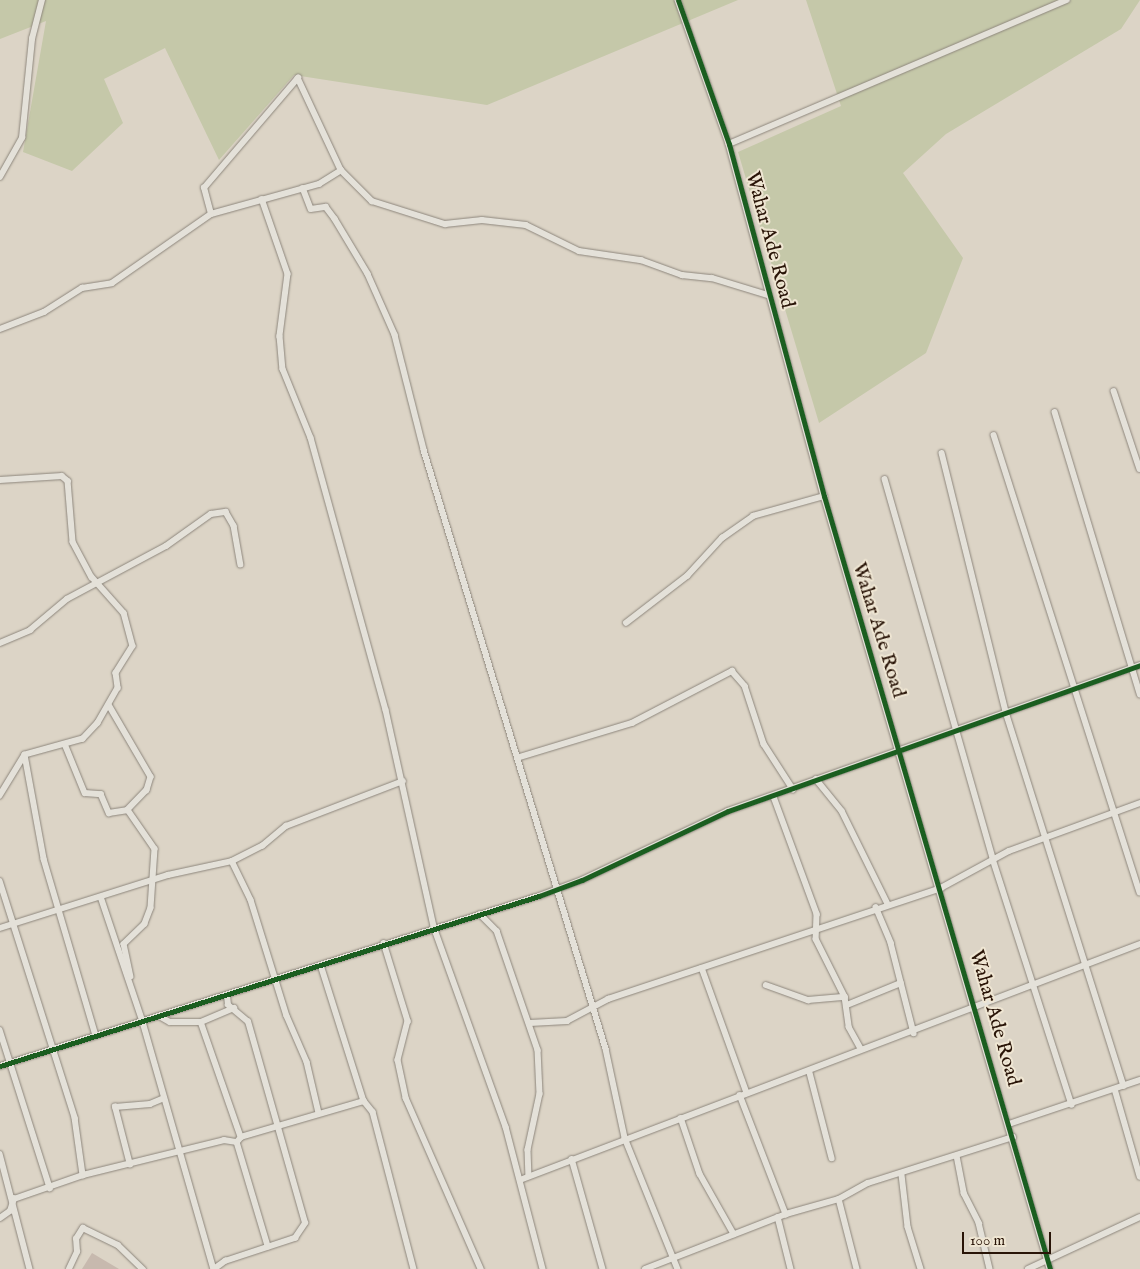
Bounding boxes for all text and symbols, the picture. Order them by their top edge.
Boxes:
street label: Wahar Ade Road [740,169,800,311]
street label: Wahar Ade Road [847,559,911,701]
street label: Wahar Ade Road [964,947,1026,1089]
scale bar [965,1222,1054,1254]
text: 100 m [970,1231,1005,1250]

